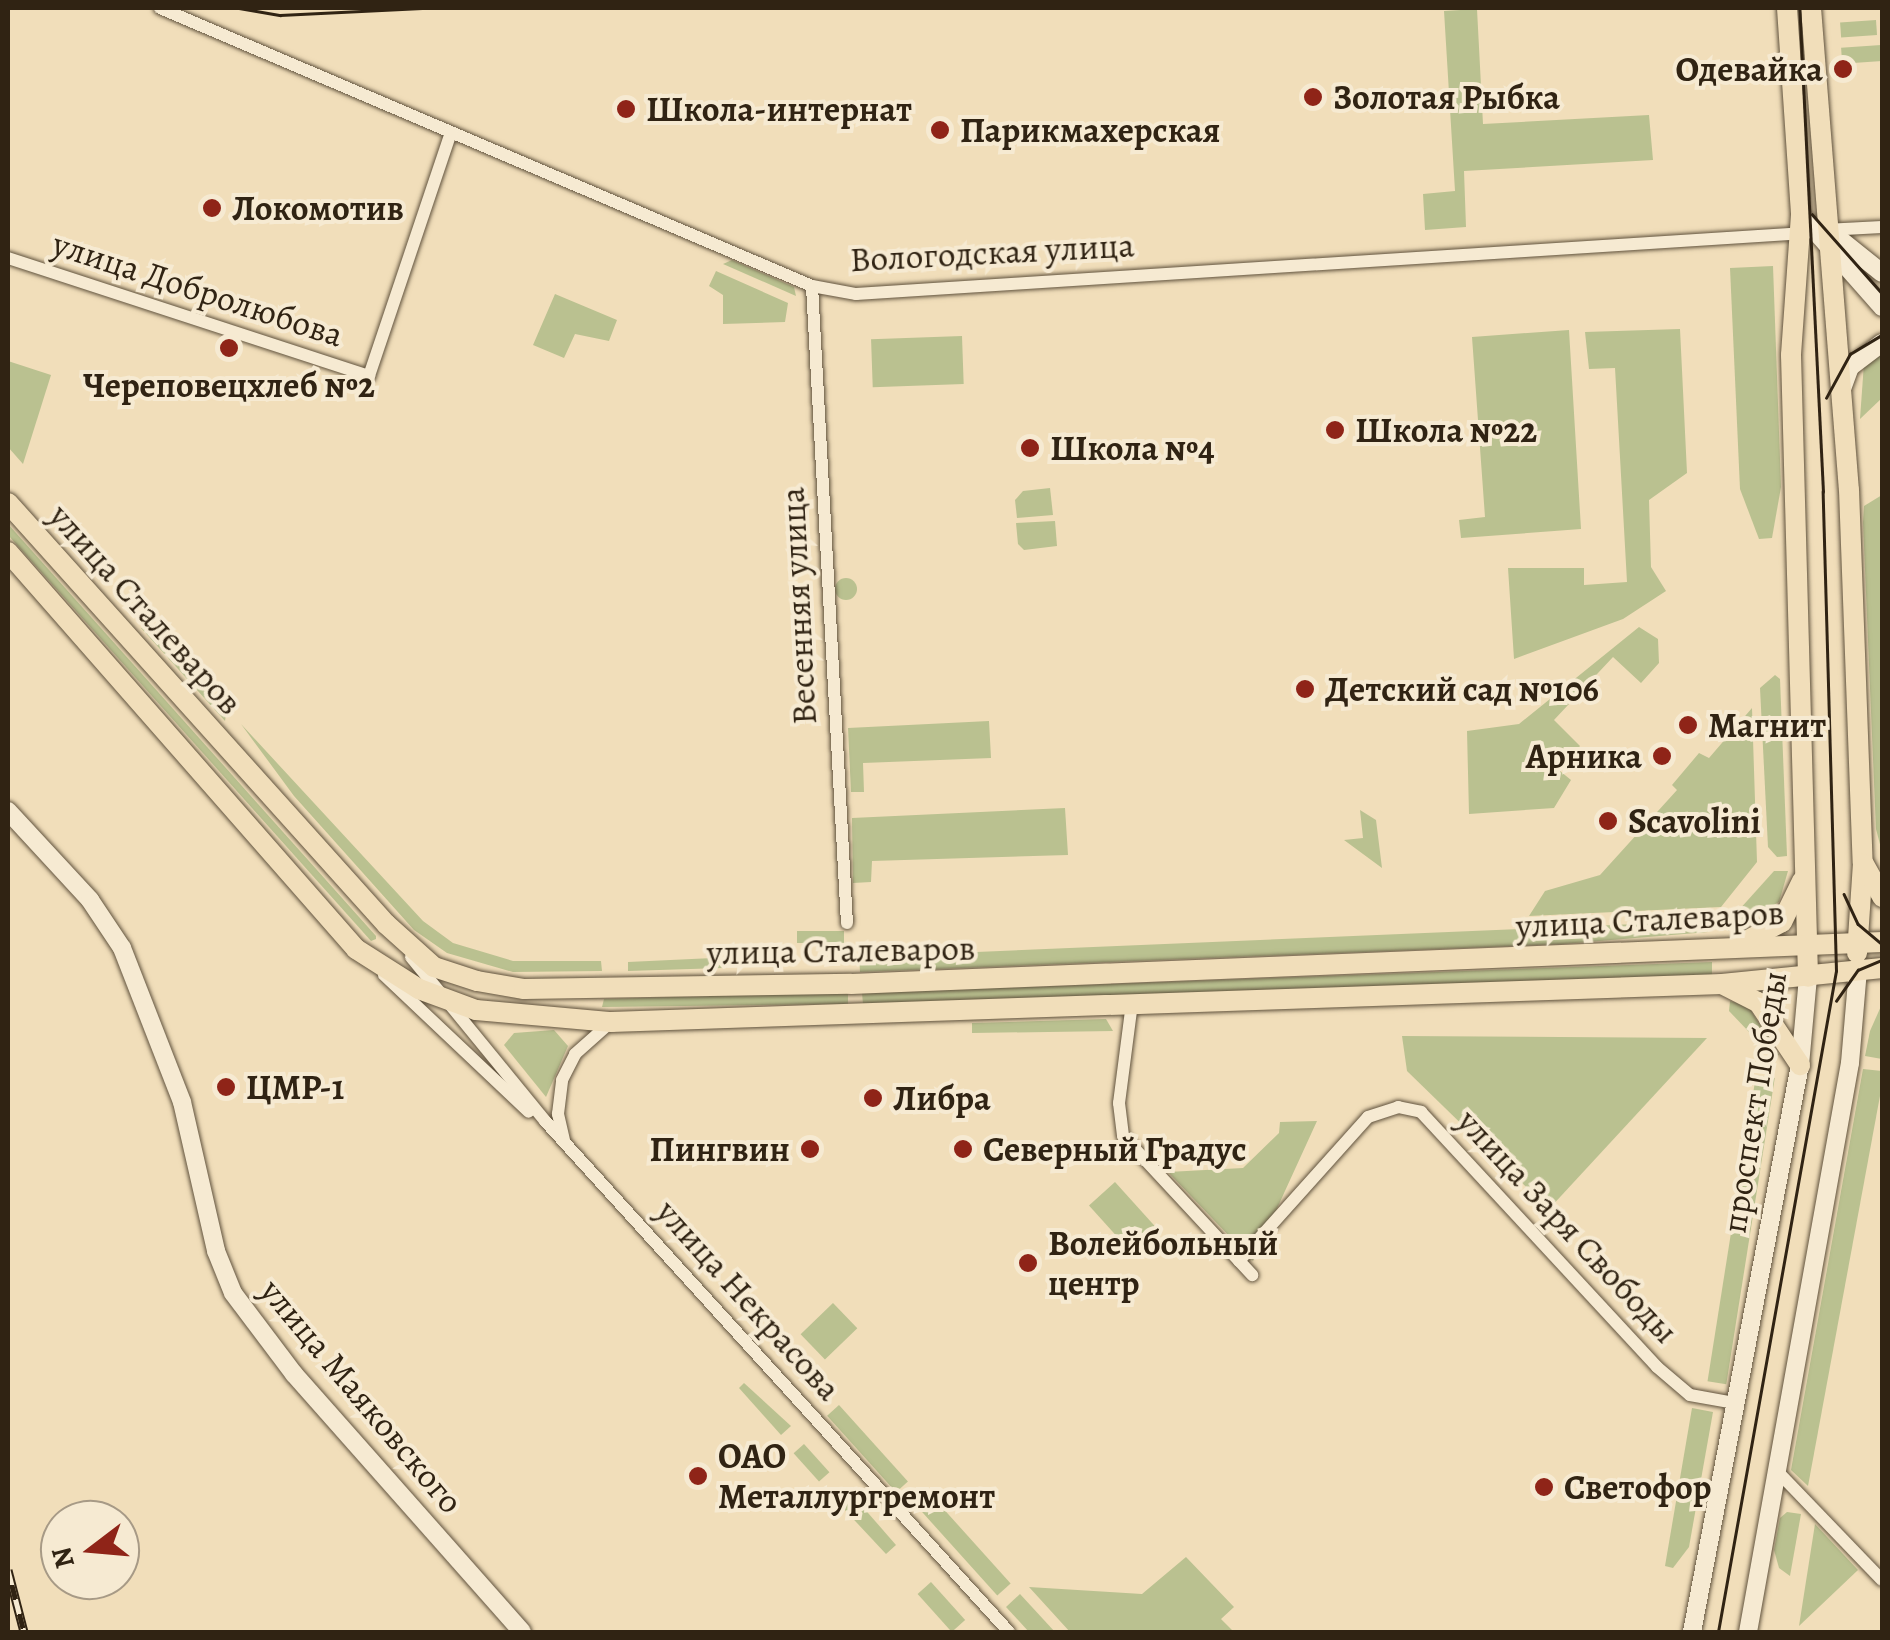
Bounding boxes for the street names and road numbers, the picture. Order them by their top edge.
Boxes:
street label: улица Добролюбова [48,222,348,356]
street label: Вологодская улица [849,224,1135,280]
street label: Весенняя улица [771,486,825,726]
street label: улица Сталеваров [40,495,252,723]
street label: улица Сталеваров [1515,891,1785,947]
street label: улица Сталеваров [706,927,976,973]
street label: проспект Победы [1713,968,1795,1236]
street label: улица Заря Свободы [1449,1100,1687,1352]
street label: улица Некрасова [648,1191,850,1409]
street label: улица Маяковского [252,1270,472,1522]

